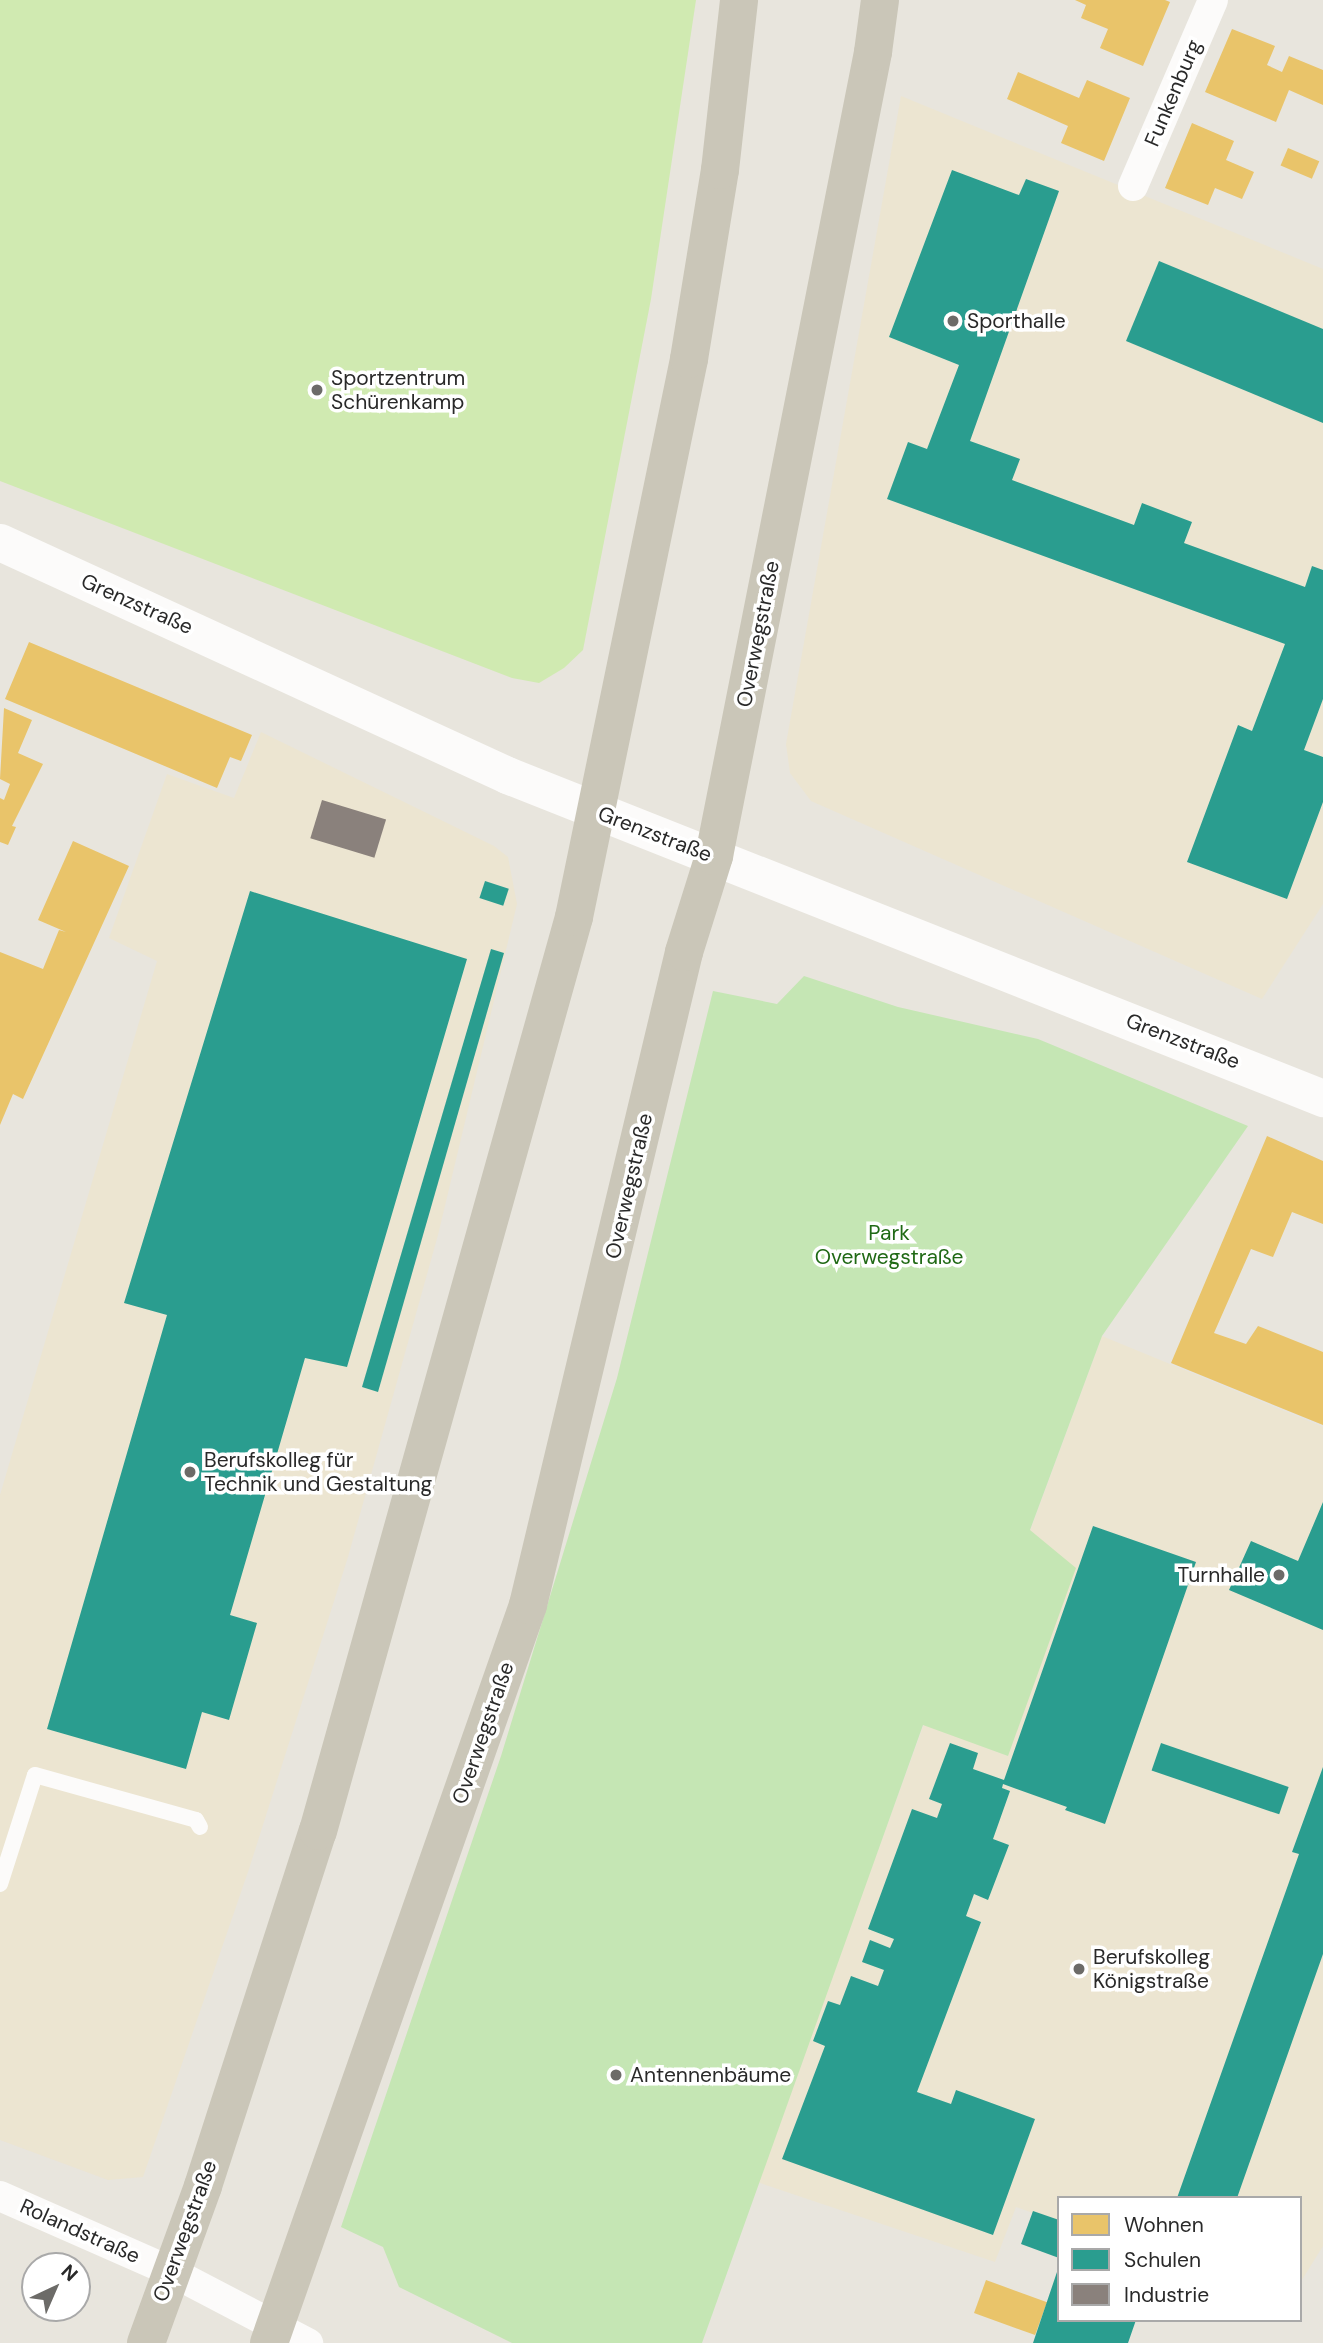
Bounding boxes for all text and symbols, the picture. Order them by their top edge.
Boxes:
street label: Funkenburg [1139,36,1207,150]
place label: Sporthalle [967,308,1066,334]
marker: Sporthalle [945,313,961,329]
place label: Sportzentrum Schürenkamp [331,365,465,415]
marker: Sportzentrum Schürenkamp [309,382,325,398]
street label: Overwegstraße [731,559,785,709]
street label: Grenzstraße [77,568,197,640]
street label: Grenzstraße [595,801,715,867]
street label: Grenzstraße [1123,1008,1243,1074]
street label: Overwegstraße [600,1111,658,1261]
park label: Park Overwegstraße [815,1220,963,1270]
place label: Berufskolleg für Technik und Gestaltung [204,1447,432,1497]
marker: Berufskolleg für Technik und Gestaltung [182,1464,198,1480]
place label: Turnhalle [1178,1562,1265,1588]
marker: Turnhalle [1271,1567,1287,1583]
street label: Overwegstraße [447,1659,519,1807]
place label: Berufskolleg Königstraße [1093,1944,1210,1994]
marker: Berufskolleg Königstraße [1071,1961,1087,1977]
place label: Antennenbäume [630,2062,791,2088]
marker: Antennenbäume [608,2067,624,2083]
street label: Overwegstraße [148,2157,222,2305]
street label: Rolandstraße [16,2193,144,2269]
legend [1057,2196,1302,2322]
text: Wohnen [1124,2211,1204,2239]
text: Schulen [1124,2246,1201,2274]
north arrow [21,2252,91,2322]
text: N [56,2259,83,2287]
text: Industrie [1124,2281,1209,2309]

